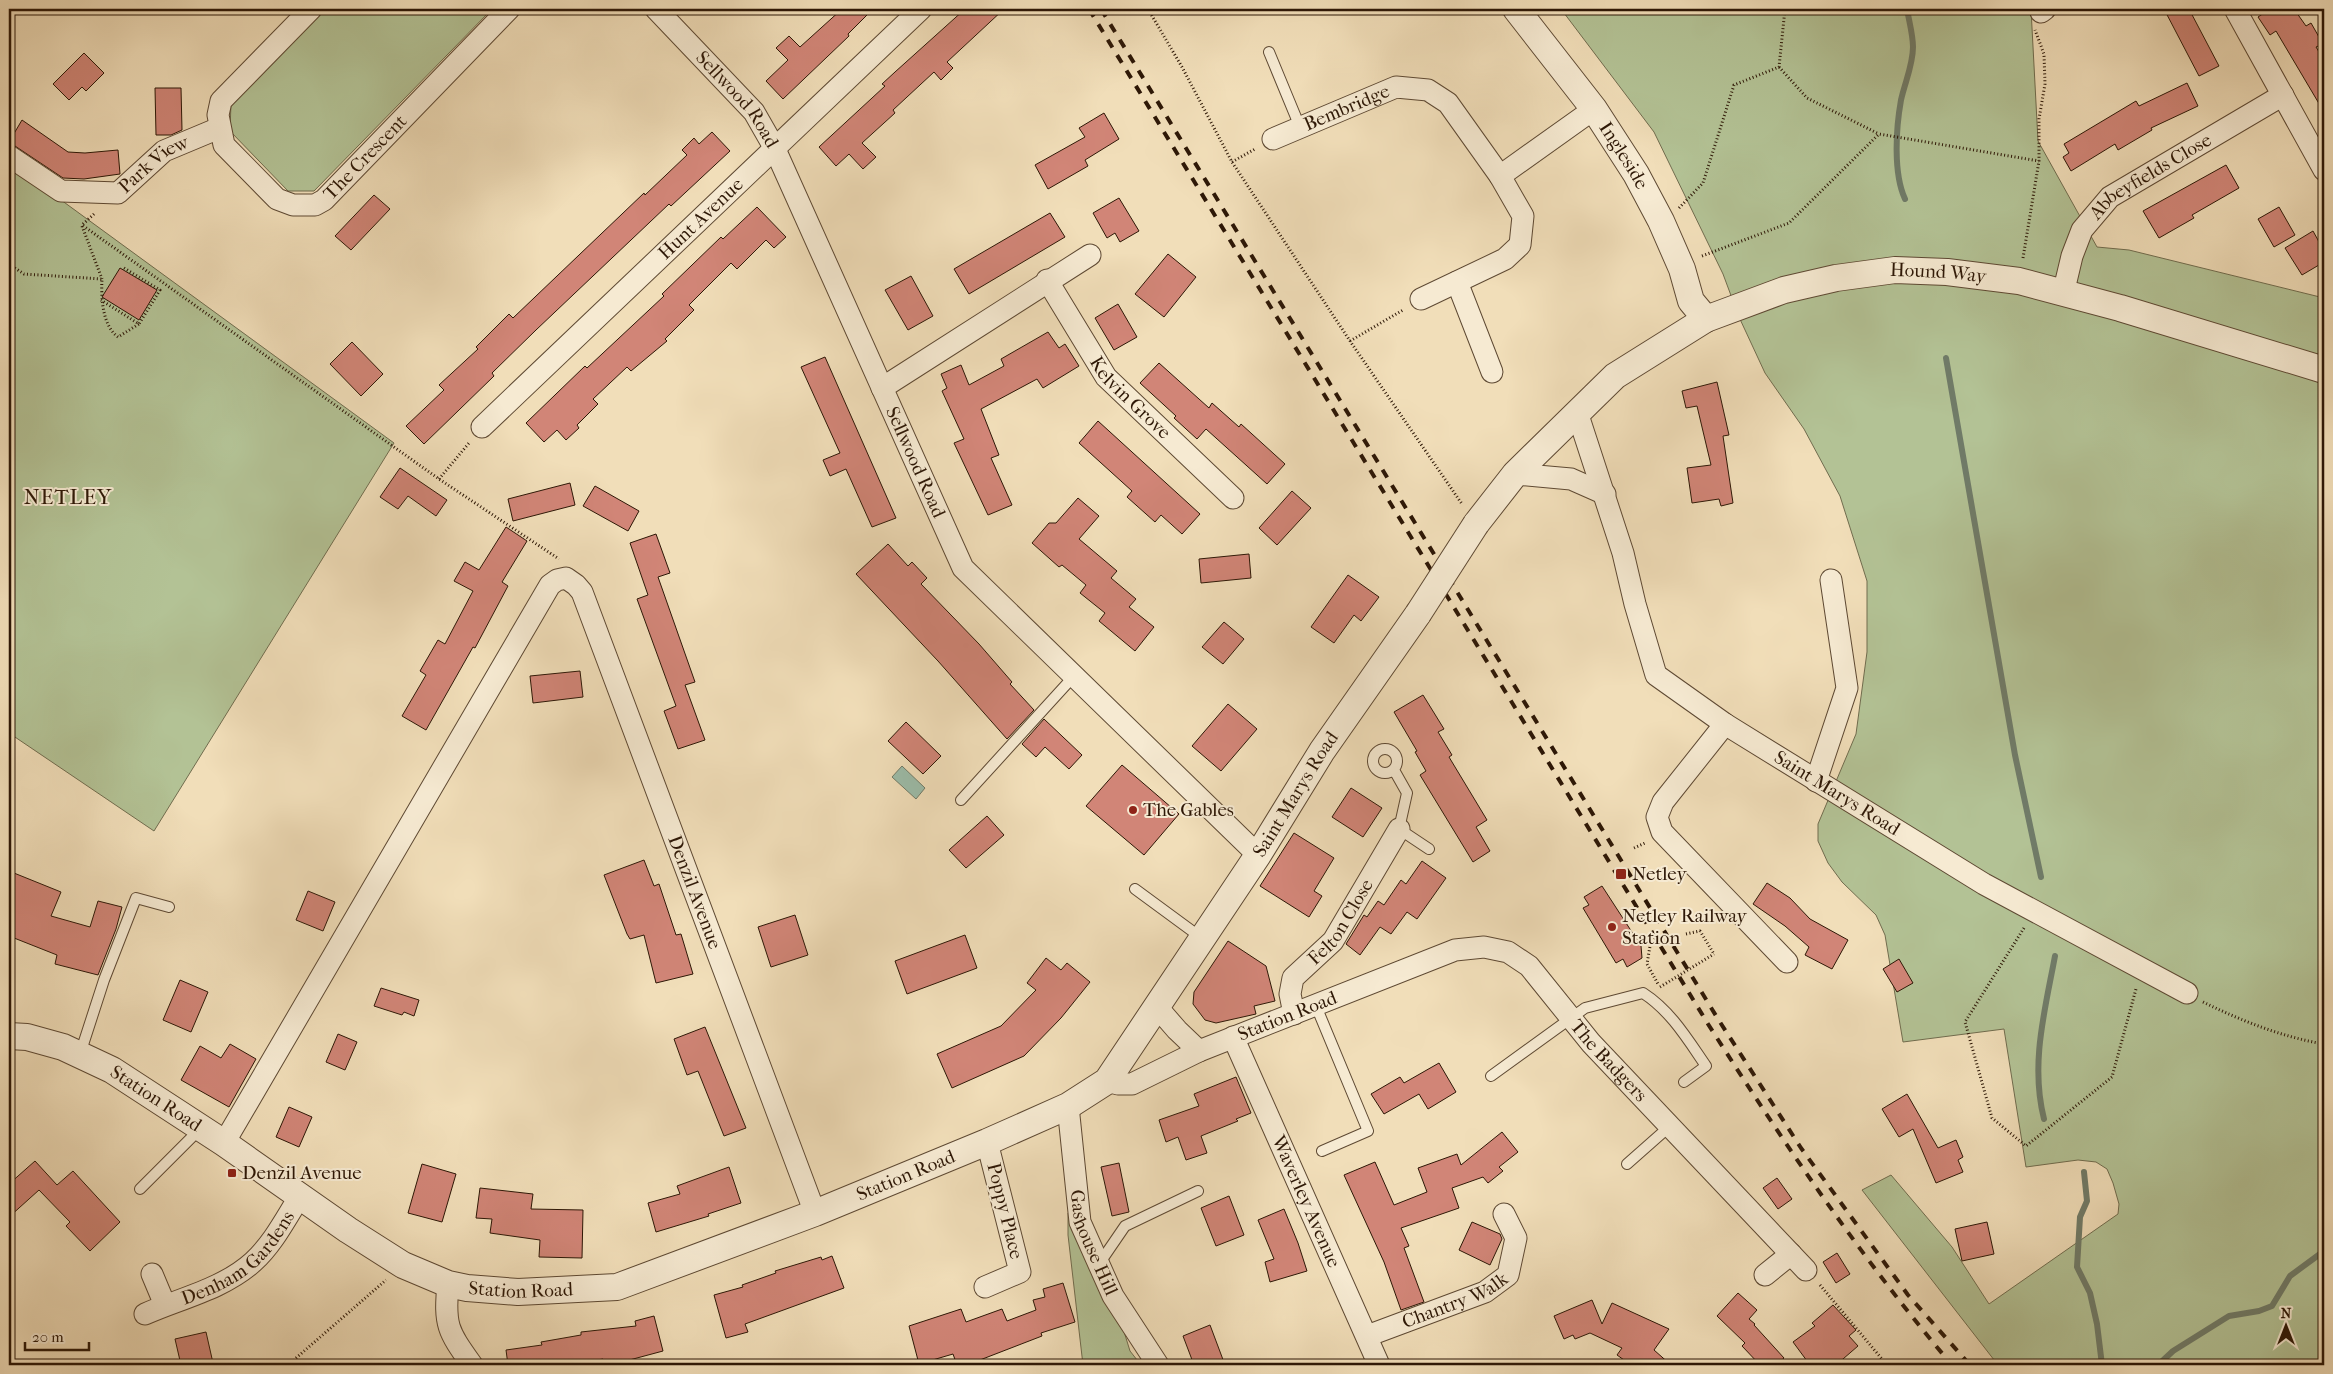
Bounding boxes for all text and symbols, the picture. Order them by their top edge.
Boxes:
street label: Sellwood Road [691,47,783,152]
street label: Bembridge [1301,80,1393,136]
street label: The Crescent [319,110,412,204]
street label: Ingleside [1594,118,1653,193]
street label: Abbeyfields Close [2084,129,2215,225]
street label: Park View [114,131,193,198]
street label: Hunt Avenue [654,173,748,264]
street label: Hound Way [1889,259,1988,288]
street label: Kelvin Grove [1085,352,1175,444]
street label: Sellwood Road [881,403,950,522]
district label: NETLEY [24,485,112,509]
street label: Saint Marys Road [1248,727,1344,861]
street label: Saint Marys Road [1770,746,1904,841]
place label: The Gables [1143,799,1234,821]
marker: The Gables [1127,804,1139,816]
street label: Denzil Avenue [663,832,726,952]
place label: Netley [1632,863,1687,885]
marker: Netley [1614,867,1628,881]
street label: Felton Close [1303,875,1378,970]
place label: Netley Railway Station [1622,905,1748,949]
marker: Netley Railway Station [1606,921,1618,933]
street label: Station Road [1235,986,1341,1046]
street label: The Badgers [1566,1015,1652,1106]
street label: Station Road [106,1061,206,1137]
street label: Waverley Avenue [1267,1131,1345,1271]
street label: Station Road [853,1145,959,1206]
street label: Poppy Place [982,1161,1028,1261]
place label: Denzil Avenue [242,1162,362,1184]
marker: Denzil Avenue [226,1167,238,1179]
street label: Gashouse Hill [1066,1189,1122,1299]
street label: Denham Gardens [178,1207,299,1310]
street label: Chantry Walk [1399,1268,1512,1333]
street label: Station Road [468,1277,574,1303]
north arrow [2260,1302,2310,1352]
text: N [2281,1305,2292,1322]
scale bar [25,1319,89,1351]
text: 20 m [32,1328,64,1346]

